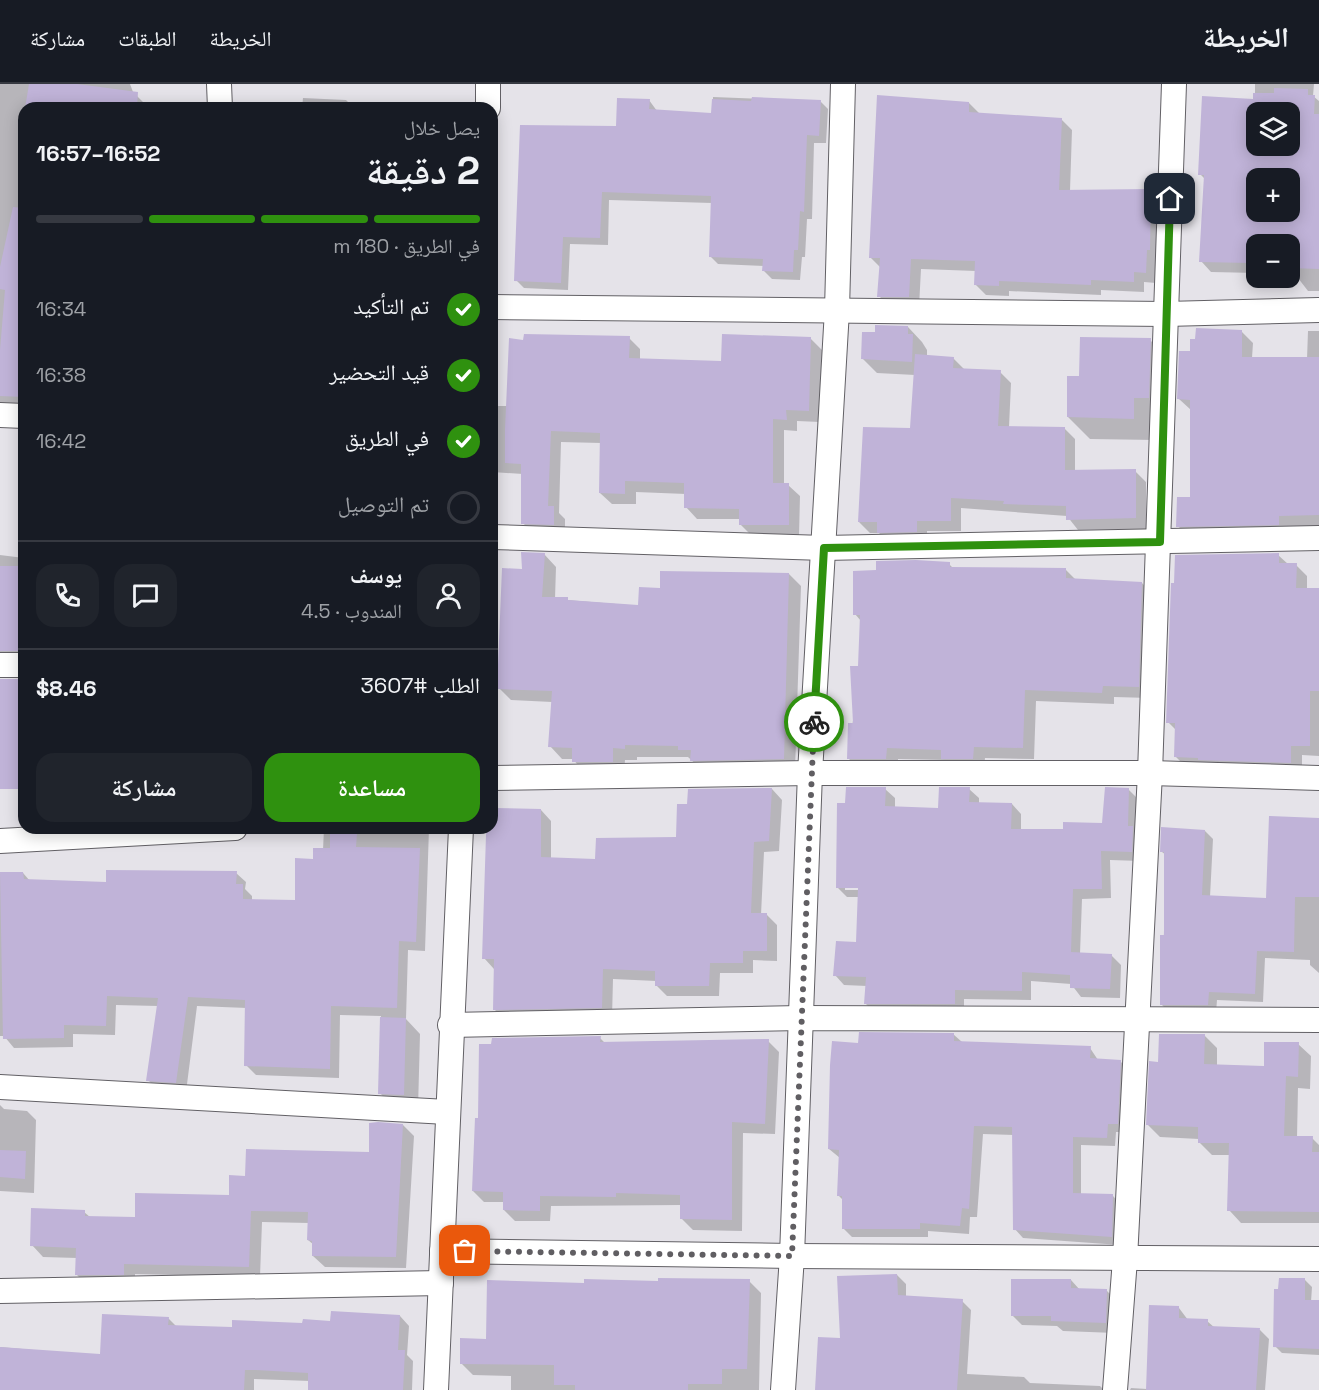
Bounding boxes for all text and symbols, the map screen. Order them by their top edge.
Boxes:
text: الخريطة [1203,19,1289,55]
text: مشاركة [30,25,85,52]
text: الطبقات [118,25,177,52]
text: الخريطة [210,25,271,52]
map controls [1246,102,1300,288]
button: layers [1246,102,1300,156]
text: يصل خلال [404,115,480,141]
text: 16:52–16:57 [36,139,160,167]
text: 2 دقيقة [366,146,480,195]
button: + [1246,168,1300,222]
pin [1144,173,1195,224]
icon: home [1153,182,1186,215]
text: في الطريق · 180 m [333,233,480,259]
button: − [1246,234,1300,288]
text: تم التأكيد [353,292,429,320]
icon: check [447,293,480,326]
text: 16:34 [36,296,86,322]
text: قيد التحضير [329,358,429,386]
icon: check [447,359,480,392]
text: 16:38 [36,362,86,388]
text: في الطريق [345,424,429,452]
icon: check [447,425,480,458]
text: 16:42 [36,428,86,454]
text: تم التوصيل [338,490,429,518]
text: يوسف [350,561,402,589]
button: phone [36,564,99,627]
button: chat [114,564,177,627]
button: person [417,564,480,627]
text: المندوب · 4.5 [301,598,402,624]
text: الطلب #3607 [361,671,480,699]
text: $8.46 [36,674,97,702]
courier [784,692,844,752]
icon: bike [798,706,831,739]
button: مشاركة [36,753,252,822]
button: مساعدة [264,753,480,822]
pin [439,1225,490,1276]
icon: bag [448,1234,481,1267]

